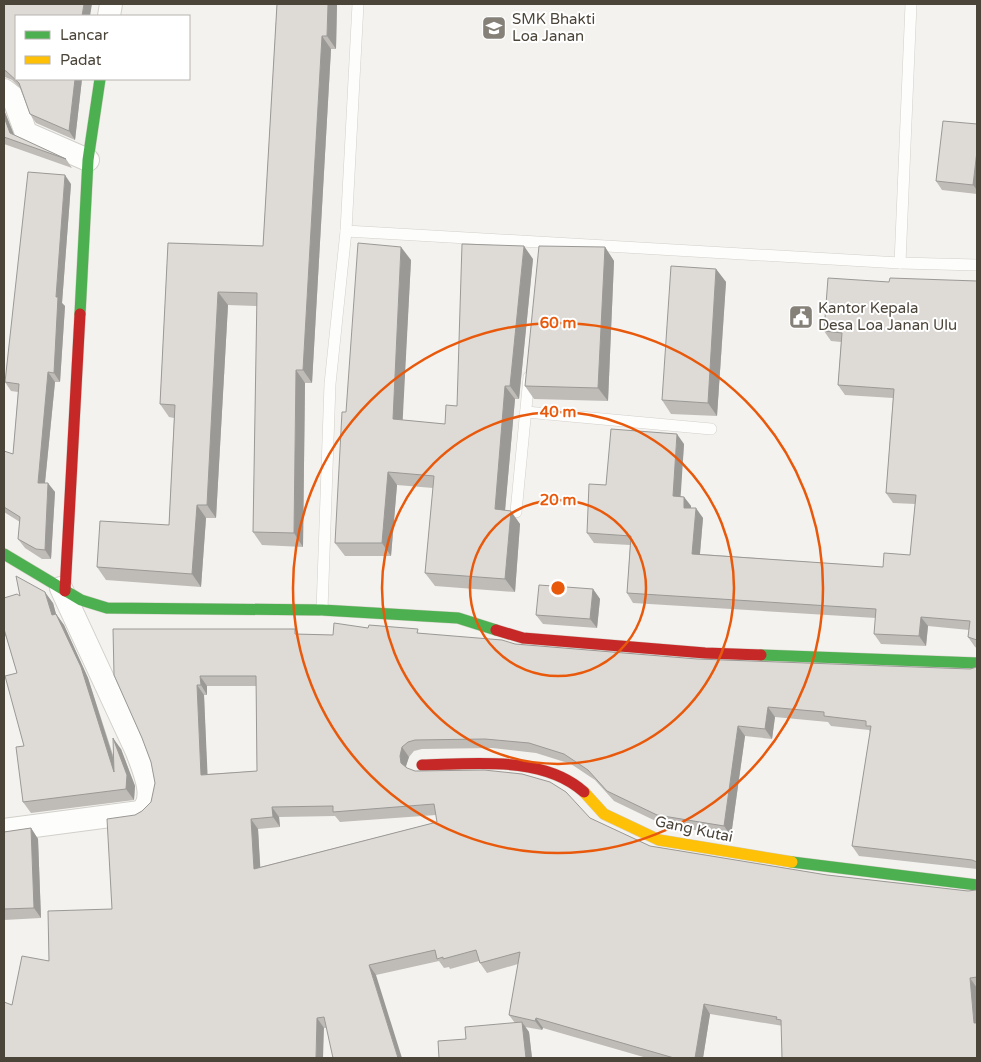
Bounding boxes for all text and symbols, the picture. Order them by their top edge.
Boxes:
place label: SMK Bhakti Loa Janan [512,10,595,45]
legend [15,15,190,80]
school or university icon: SMK Bhakti Loa Janan [481,15,507,41]
text: Lancar [60,26,109,44]
text: Padat [60,51,102,69]
place label: Kantor Kepala Desa Loa Janan Ulu [818,299,957,334]
public building icon: Kantor Kepala Desa Loa Janan Ulu [788,304,814,330]
text: 60 m [540,314,576,332]
text: 40 m [540,403,576,421]
text: 20 m [540,491,576,509]
centre of rings [549,579,567,597]
street label: Gang Kutai [653,812,735,846]

